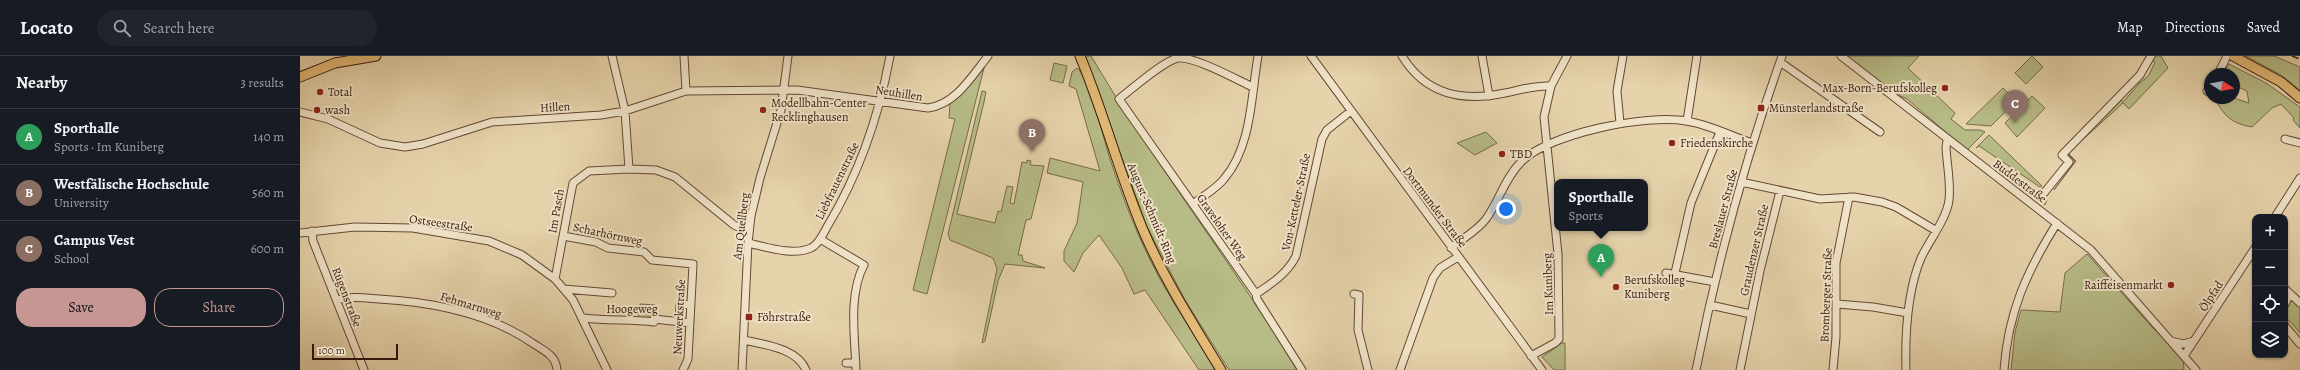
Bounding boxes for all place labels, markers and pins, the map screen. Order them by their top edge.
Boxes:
place label: Max-Born-Berufskolleg [1822,80,1937,96]
marker: Max-Born-Berufskolleg [1940,83,1950,93]
place label: Total [328,84,352,100]
marker: Total [315,87,325,97]
pin: C [2002,90,2028,123]
place label: Modellbahn-Center Recklinghausen [771,95,867,125]
place label: Münsterlandstraße [1769,100,1864,116]
place label: wash [324,102,351,118]
marker: Münsterlandstraße [1756,103,1766,113]
marker: wash [312,105,322,115]
marker: Modellbahn-Center Recklinghausen [758,105,768,115]
pin: B [1019,119,1045,152]
place label: Friedenskirche [1680,135,1753,151]
marker: Friedenskirche [1667,138,1677,148]
place label: TBD [1510,146,1532,162]
marker: TBD [1497,149,1507,159]
pin: A [1588,244,1614,277]
place label: Berufskolleg Kuniberg [1624,272,1685,302]
place label: Raiffeisenmarkt [2084,277,2163,293]
marker: Raiffeisenmarkt [2166,280,2176,290]
marker: Berufskolleg Kuniberg [1611,282,1621,292]
place label: Föhrstraße [757,309,811,325]
marker: Föhrstraße [744,312,754,322]

